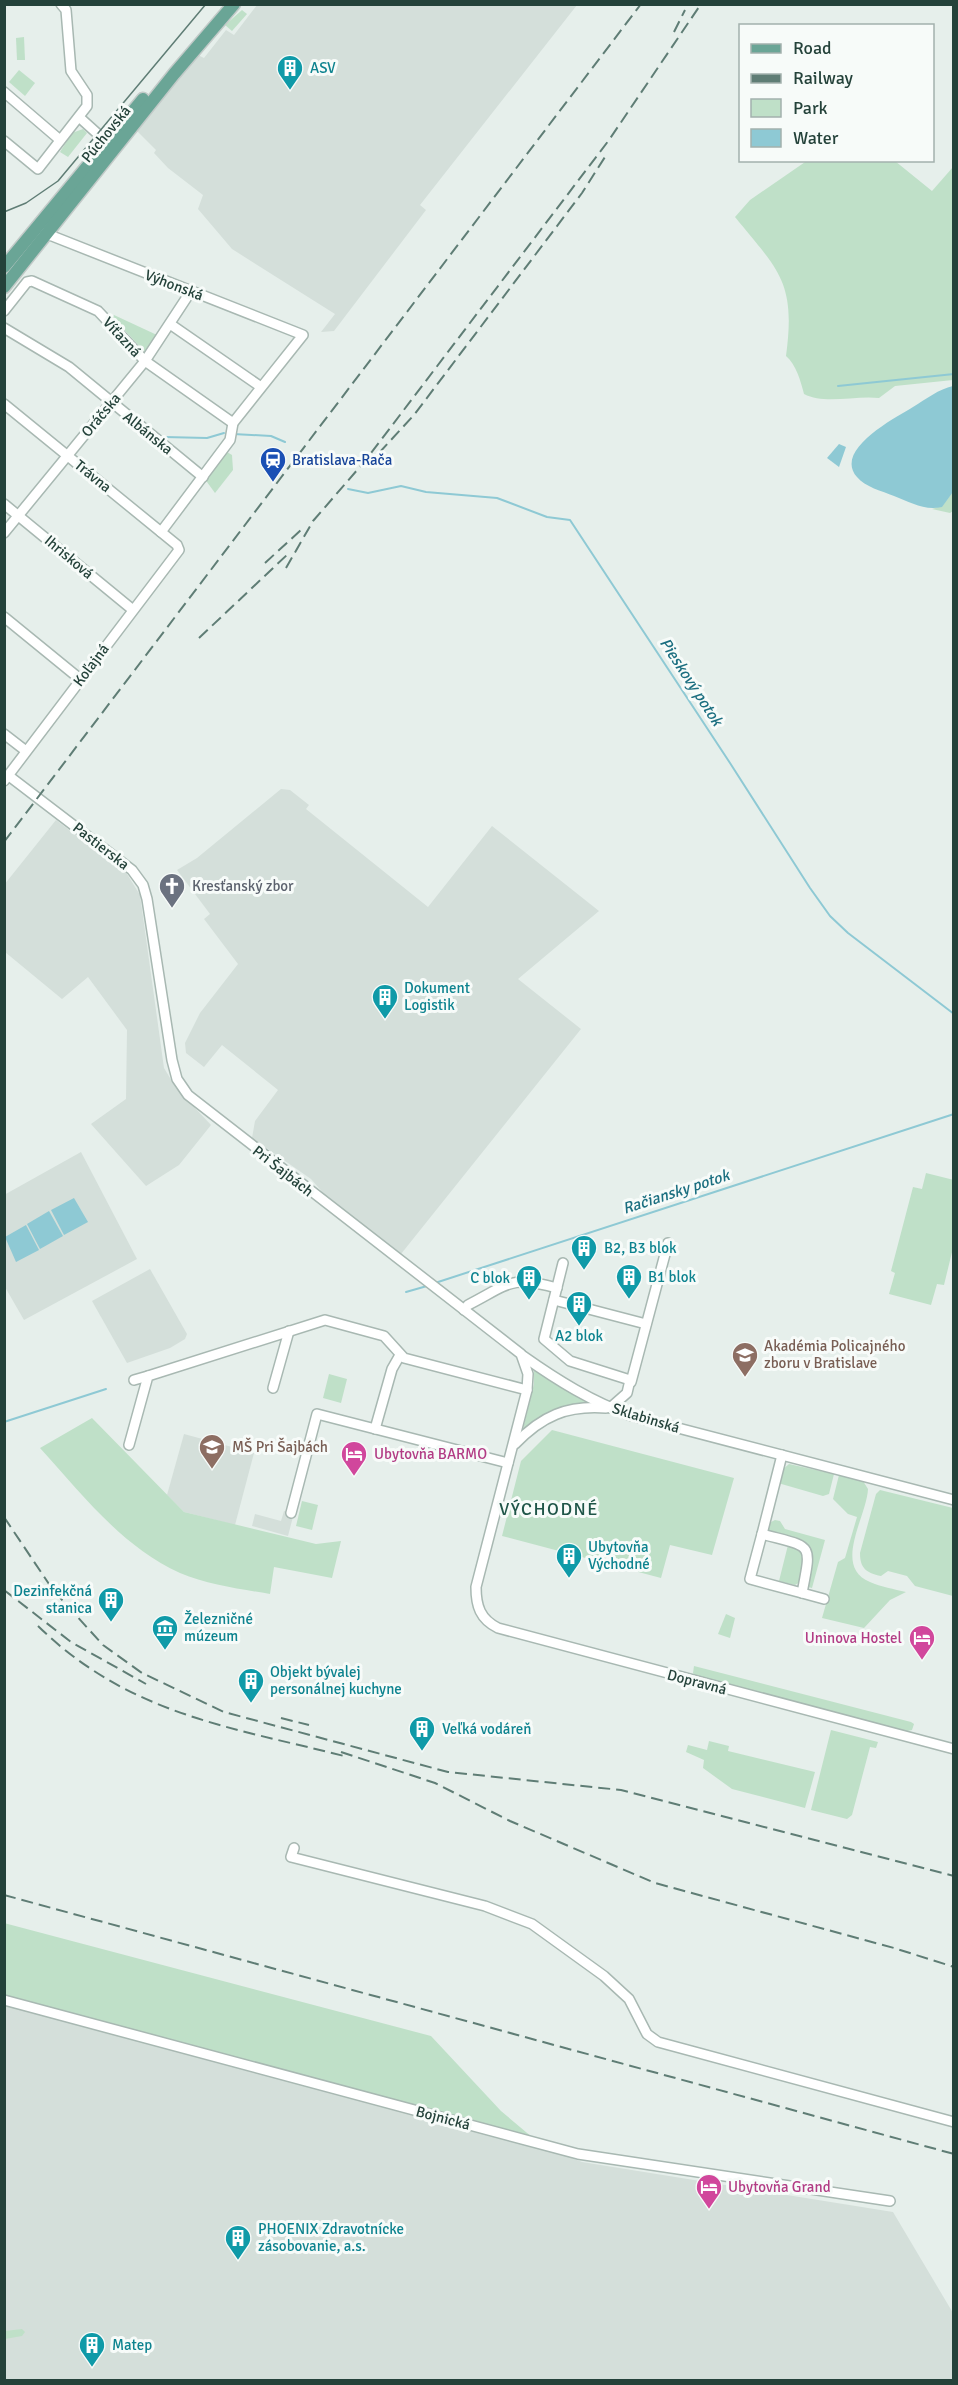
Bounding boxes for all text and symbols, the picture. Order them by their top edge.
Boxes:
legend [739,24,934,162]
text: Road [793,37,832,59]
building icon: ASV [275,53,305,91]
place label: ASV [310,59,336,77]
text: Railway [793,67,854,89]
text: Park [793,97,828,119]
street label: Púchovská [78,102,134,166]
text: Water [793,127,839,149]
street label: Výhonská [142,266,206,304]
street label: Víťazná [99,313,145,361]
street label: Oráčska [78,389,124,441]
street label: Albánska [119,407,177,459]
station icon: Bratislava-Rača [258,445,288,483]
place label: Bratislava-Rača [292,451,392,469]
street label: Trávna [71,456,115,496]
street label: Ihrisková [41,531,97,583]
water label: Pieskový potok [655,634,728,731]
street label: Koľajná [69,640,113,690]
street label: Pastierska [69,818,133,874]
church icon: Kresťanský zbor [157,871,187,909]
place label: Kresťanský zbor [192,877,294,895]
place label: Dokument Logistik [404,979,470,1014]
building icon: Dokument Logistik [370,982,400,1020]
street label: Pri Šajbách [249,1141,318,1200]
water label: Račiansky potok [620,1165,734,1219]
building icon: B2, B3 blok [569,1233,599,1271]
place label: B2, B3 blok [604,1239,677,1257]
building icon: B1 blok [614,1262,644,1300]
building icon: C blok [514,1263,544,1301]
place label: B1 blok [648,1268,696,1286]
place label: C blok [470,1269,510,1287]
building icon: A2 blok [564,1289,594,1327]
place label: A2 blok [555,1327,604,1345]
place label: Akadémia Policajného zboru v Bratislave [764,1337,906,1372]
school or university icon: Akadémia Policajného zboru v Bratislave [730,1340,760,1378]
street label: Sklabinská [610,1399,682,1437]
school or university icon: MŠ Pri Šajbách [197,1432,227,1470]
place label: MŠ Pri Šajbách [232,1437,328,1456]
hotel icon: Ubytovňa BARMO [339,1439,369,1477]
place label: Ubytovňa BARMO [374,1445,487,1463]
district label: VÝCHODNÉ [499,1498,599,1520]
place label: Ubytovňa Východné [588,1538,650,1573]
building icon: Ubytovňa Východné [554,1541,584,1579]
place label: Dezinfekčná stanica [13,1582,92,1617]
building icon: Dezinfekčná stanica [96,1585,126,1623]
place label: Železničné múzeum [184,1610,253,1645]
museum icon: Železničné múzeum [150,1613,180,1651]
hotel icon: Uninova Hostel [907,1623,937,1661]
place label: Uninova Hostel [805,1629,902,1647]
place label: Objekt bývalej personálnej kuchyne [270,1663,402,1698]
street label: Dopravná [665,1665,729,1699]
building icon: Objekt bývalej personálnej kuchyne [236,1666,266,1704]
building icon: Veľká vodáreň [407,1714,437,1752]
place label: Veľká vodáreň [442,1720,531,1738]
street label: Bojnická [414,2102,472,2134]
hotel icon: Ubytovňa Grand [694,2172,724,2210]
place label: Ubytovňa Grand [728,2178,831,2196]
place label: PHOENIX Zdravotnícke zásobovanie, a.s. [258,2220,404,2255]
building icon: PHOENIX Zdravotnícke zásobovanie, a.s. [223,2223,253,2261]
building icon: Matep [77,2330,107,2368]
place label: Matep [112,2336,152,2354]

